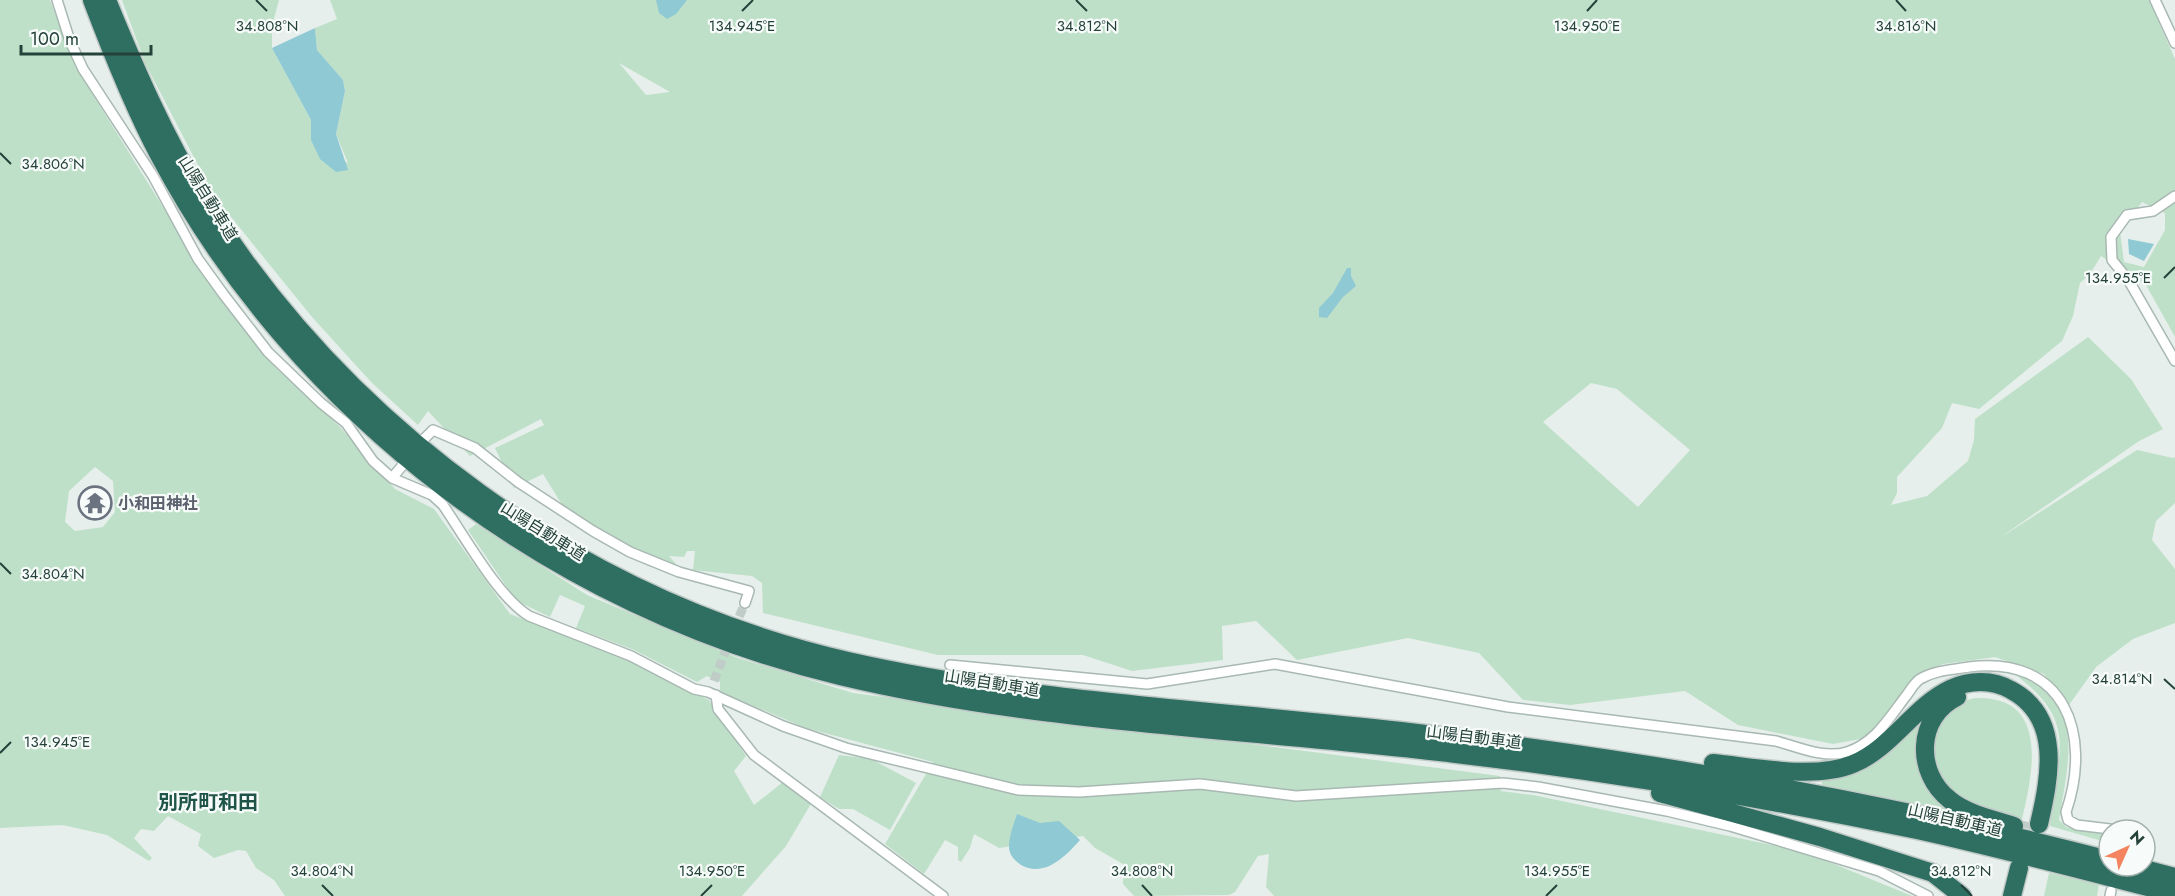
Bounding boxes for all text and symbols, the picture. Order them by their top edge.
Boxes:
text: 34.808°N [236,15,298,37]
text: 134.945°E [709,15,775,37]
text: 34.812°N [1057,15,1117,37]
text: 134.950°E [1554,15,1620,37]
text: 34.816°N [1876,15,1936,37]
scale bar [21,18,152,56]
text: 100 m [30,26,79,52]
street label: 山陽自動車道 [173,151,243,245]
text: 34.806°N [21,153,85,175]
text: 134.955°E [2085,267,2151,289]
temple icon: 小和田神社 [77,485,113,521]
place label: 小和田神社 [118,492,198,515]
street label: 山陽自動車道 [496,496,590,566]
text: 34.804°N [21,563,85,585]
street label: 山陽自動車道 [943,664,1041,702]
text: 34.814°N [2092,668,2152,690]
street label: 山陽自動車道 [1425,720,1523,754]
text: 134.945°E [24,731,90,753]
district label: 別所町和田 [158,788,258,817]
street label: 山陽自動車道 [1906,798,2004,842]
north arrow [2097,818,2157,878]
text: N [2125,825,2150,850]
text: 34.804°N [290,860,354,882]
text: 134.950°E [679,860,745,882]
text: 34.808°N [1111,860,1173,882]
text: 134.955°E [1524,860,1590,882]
text: 34.812°N [1931,860,1991,882]

